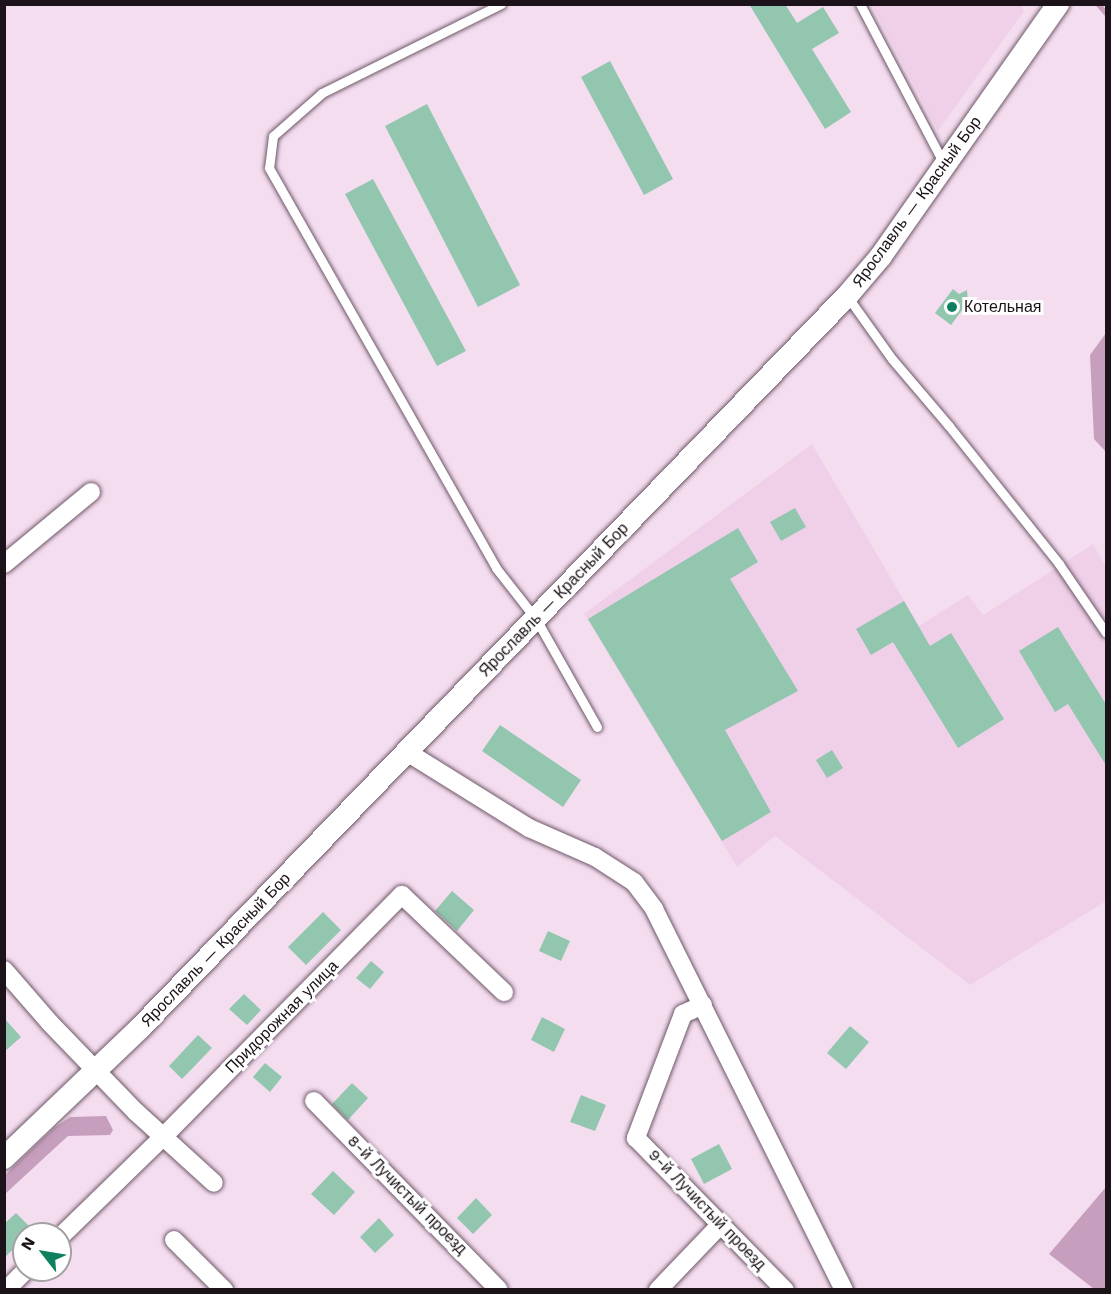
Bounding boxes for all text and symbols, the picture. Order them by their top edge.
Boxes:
street label: Ярославль — Красный Бор [848,113,986,291]
place label: Котельная [964,297,1041,317]
marker: Котельная [945,300,959,314]
street label: Ярославль — Красный Бор [475,519,633,681]
street label: Ярославль — Красный Бор [137,869,295,1031]
street label: Придорожная улица [222,957,342,1077]
street label: 8-й Лучистый проезд [343,1131,471,1259]
street label: 9-й Лучистый проезд [644,1145,770,1275]
north arrow [12,1222,72,1282]
text: N [17,1234,39,1253]

